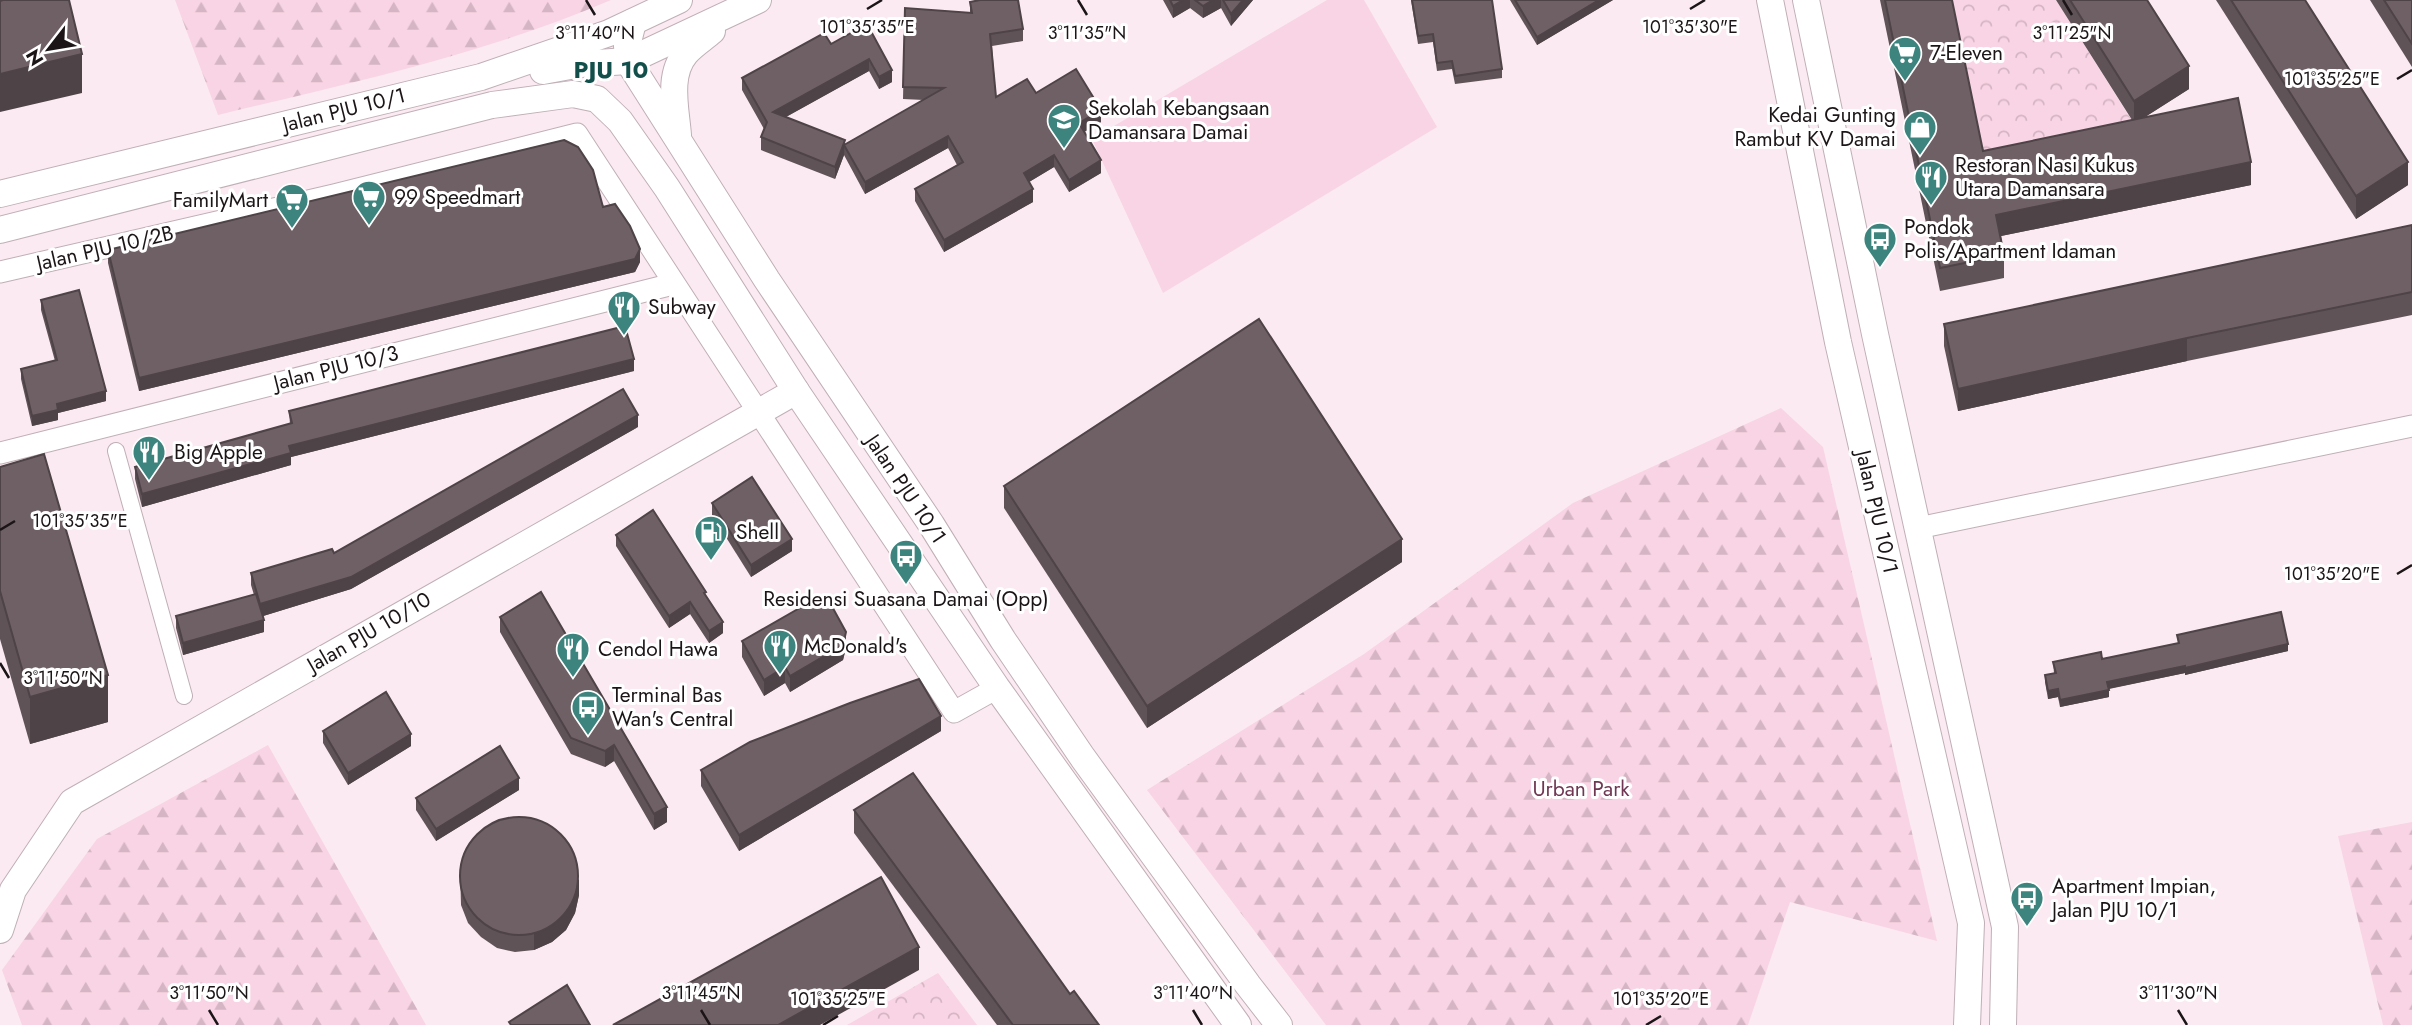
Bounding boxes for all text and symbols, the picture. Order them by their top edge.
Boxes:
north arrow [14,14,84,84]
text: 101°35'35"E [819,14,915,40]
text: 101°35'30"E [1642,14,1738,40]
text: 3°11'40"N [555,20,635,46]
text: 3°11'35"N [1048,20,1126,46]
text: 3°11'25"N [2033,20,2111,46]
supermarket icon: 7-Eleven [1886,34,1924,83]
place label: 7-Eleven [1930,38,2003,68]
text: N [19,44,50,71]
district label: PJU 10 [574,52,649,87]
text: 101°35'25"E [2284,66,2380,92]
street label: Jalan PJU 10/1 [276,80,409,140]
place label: Sekolah Kebangsaan Damansara Damai [1088,93,1270,147]
place label: Kedai Gunting Rambut KV Damai [1734,100,1896,154]
school or university icon: Sekolah Kebangsaan Damansara Damai [1045,101,1083,150]
shop icon: Kedai Gunting Rambut KV Damai [1901,108,1939,157]
place label: Restoran Nasi Kukus Utara Damansara [1955,150,2135,204]
restaurant icon: Restoran Nasi Kukus Utara Damansara [1912,158,1950,207]
supermarket icon: 99 Speedmart [350,178,388,227]
supermarket icon: FamilyMart [273,181,311,230]
place label: 99 Speedmart [394,182,520,212]
place label: FamilyMart [173,185,268,215]
place label: Pondok Polis/Apartment Idaman [1904,212,2116,266]
street label: Jalan PJU 10/2B [31,218,177,279]
bus stop icon: Pondok Polis/Apartment Idaman [1861,220,1899,269]
restaurant icon: Subway [605,288,643,337]
place label: Subway [648,292,716,322]
street label: Jalan PJU 10/3 [267,338,402,399]
street label: Jalan PJU 10/1 [857,426,954,550]
restaurant icon: Big Apple [130,433,168,482]
place label: Big Apple [174,437,263,467]
street label: Jalan PJU 10/1 [1848,444,1906,577]
text: 101°35'35"E [32,508,128,534]
fuel station icon: Shell [692,513,730,562]
place label: Shell [736,517,779,547]
bus stop icon: Residensi Suasana Damai (Opp) [887,537,925,586]
text: 101°35'20"E [2284,561,2380,587]
street label: Jalan PJU 10/10 [299,584,436,681]
place label: Residensi Suasana Damai (Opp) [763,584,1049,614]
restaurant icon: McDonald's [761,627,799,676]
restaurant icon: Cendol Hawa [554,630,592,679]
place label: McDonald's [804,631,907,661]
place label: Cendol Hawa [598,634,718,664]
text: 3°11'50"N [23,665,103,691]
place label: Terminal Bas Wan's Central [612,680,733,734]
bus stop icon: Terminal Bas Wan's Central [569,688,607,737]
park label: Urban Park [1532,774,1630,804]
place label: Apartment Impian, Jalan PJU 10/1 [2049,871,2216,925]
bus stop icon: Apartment Impian, Jalan PJU 10/1 [2008,879,2046,928]
text: 3°11'50"N [169,980,249,1006]
text: 3°11'45"N [661,980,741,1006]
text: 3°11'40"N [1153,980,1233,1006]
text: 3°11'30"N [2138,980,2218,1006]
text: 101°35'25"E [790,986,886,1012]
text: 101°35'20"E [1613,986,1709,1012]

